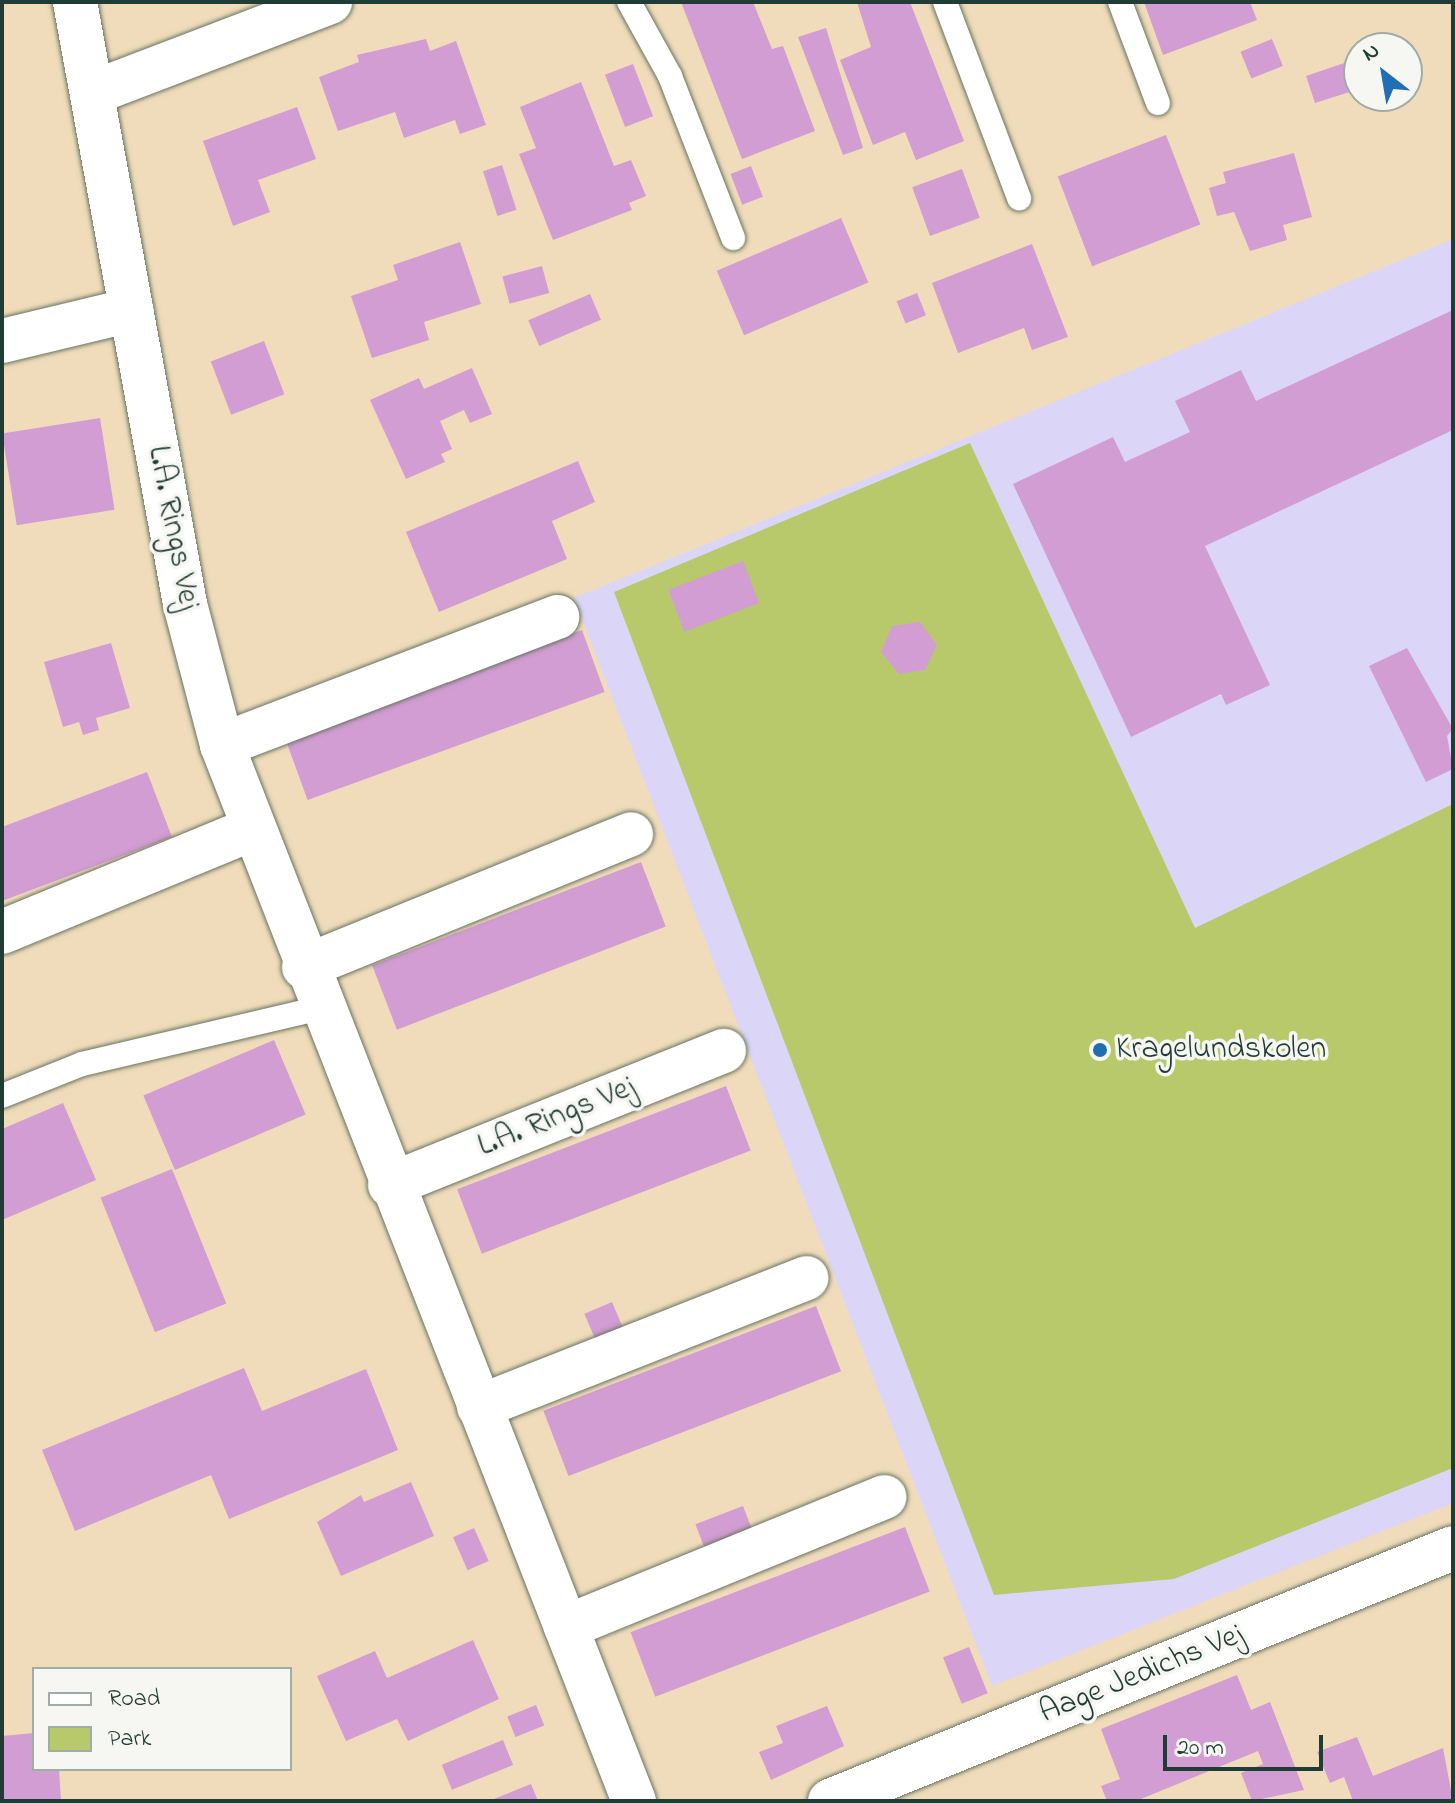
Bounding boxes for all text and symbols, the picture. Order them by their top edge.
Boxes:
north arrow [1343,32,1423,112]
text: N [1357,36,1386,71]
street label: L.A. Rings Vej [137,443,207,613]
place label: Kragelundskolen [1116,1031,1326,1069]
marker: Kragelundskolen [1091,1041,1109,1059]
street label: L.A. Rings Vej [473,1069,641,1167]
street label: Aage Jedichs Vej [1034,1617,1250,1733]
legend [32,1667,292,1771]
text: Road [108,1682,160,1717]
scale bar [1167,1719,1327,1769]
text: Park [108,1722,151,1757]
text: 20 m [1177,1731,1224,1766]

